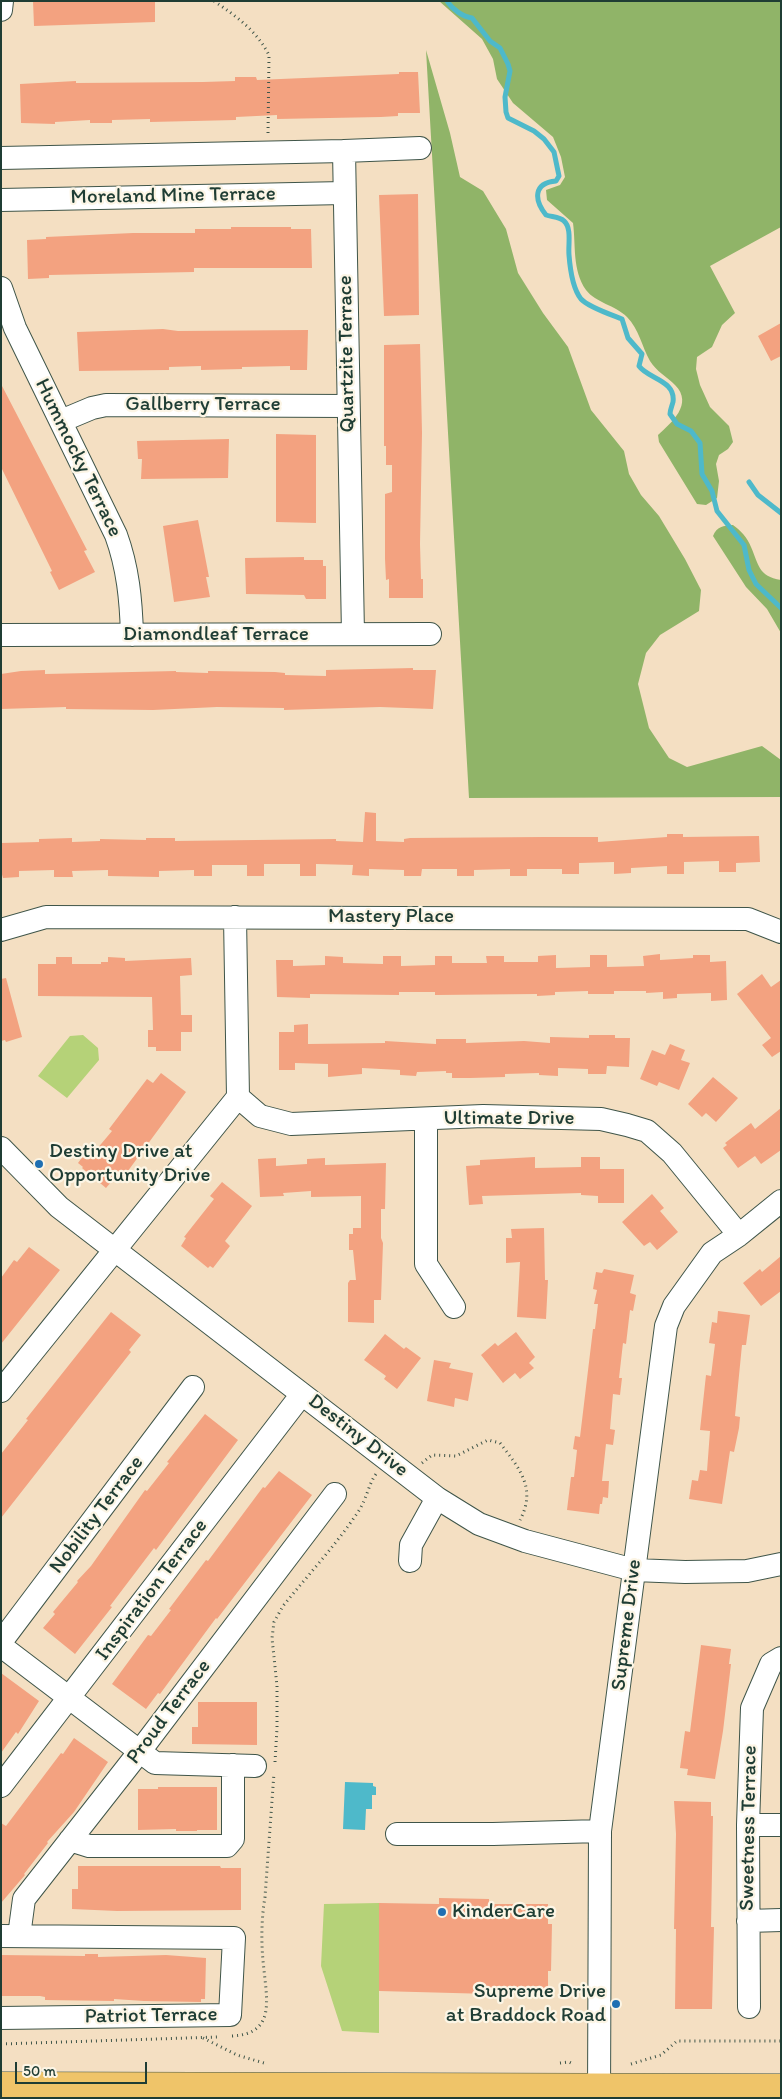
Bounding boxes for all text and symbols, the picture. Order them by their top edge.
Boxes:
street label: Moreland Mine Terrace [70,182,276,210]
street label: Quartzite Terrace [333,275,361,433]
street label: Hummocky Terrace [29,375,127,541]
street label: Gallberry Terrace [125,392,281,418]
street label: Diamondleaf Terrace [123,622,309,648]
street label: Mastery Place [328,904,454,930]
street label: Ultimate Drive [443,1106,575,1132]
place label: Destiny Drive at Opportunity Drive [49,1139,210,1189]
marker: Destiny Drive at Opportunity Drive [33,1158,45,1170]
street label: Destiny Drive [303,1389,413,1483]
street label: Nobility Terrace [44,1451,150,1579]
street label: Inspiration Terrace [90,1514,214,1666]
street label: Supreme Drive [606,1558,648,1692]
street label: Proud Terrace [121,1655,217,1769]
street label: Sweetness Terrace [735,1745,763,1911]
place label: KinderCare [452,1899,555,1925]
marker: KinderCare [436,1906,448,1918]
place label: Supreme Drive at Braddock Road [446,1979,606,2029]
marker: Supreme Drive at Braddock Road [610,1998,622,2010]
street label: Patriot Terrace [84,2002,218,2030]
scale bar [18,2052,150,2084]
text: 50 m [23,2062,56,2080]

